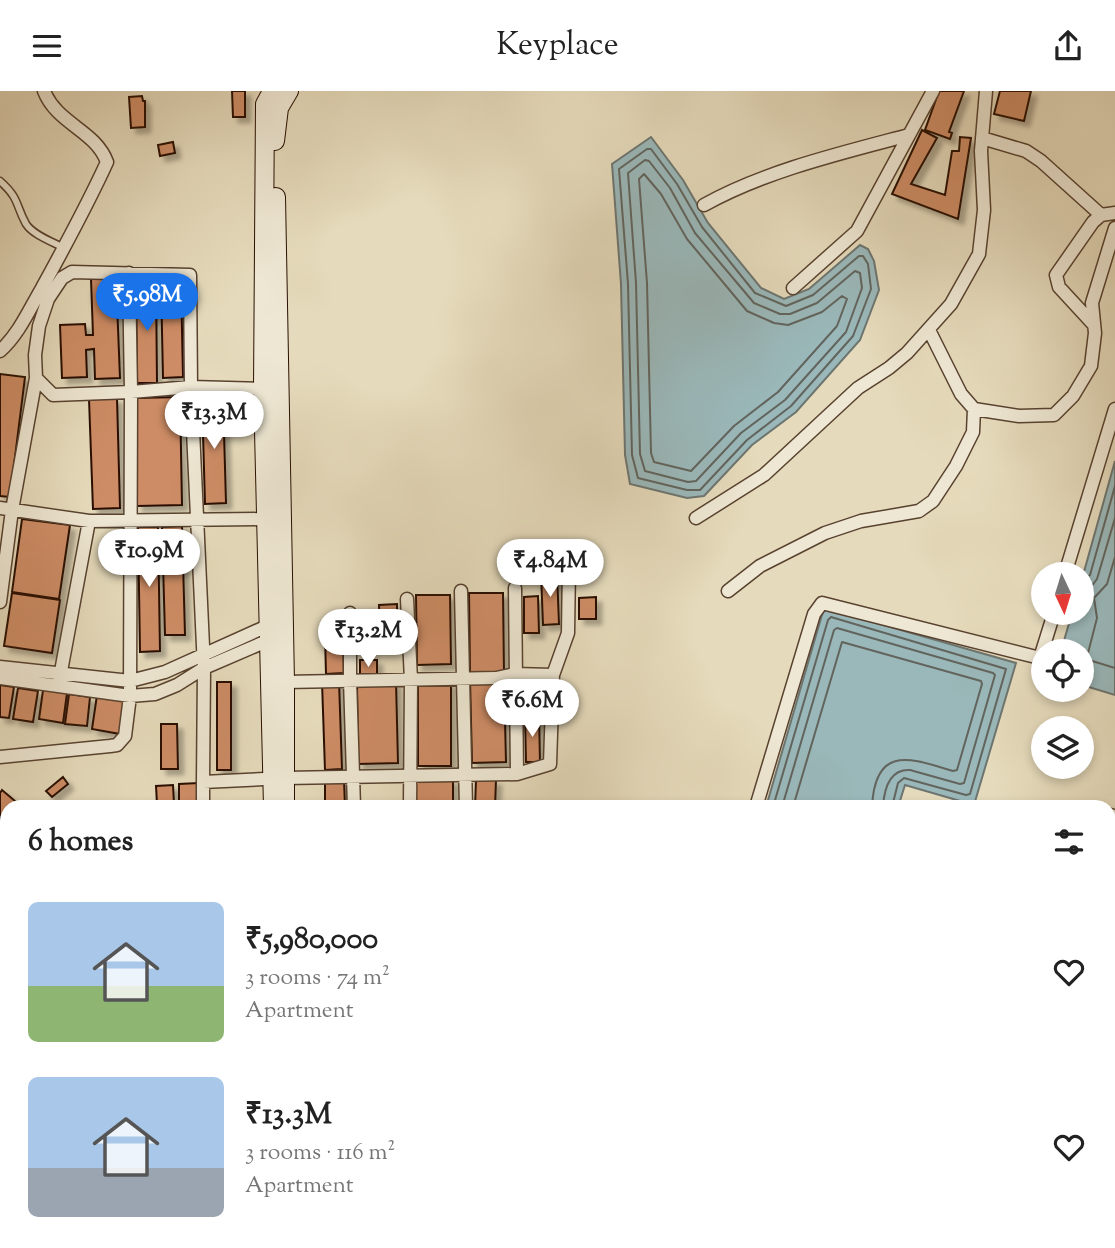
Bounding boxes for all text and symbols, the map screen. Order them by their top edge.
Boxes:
text: Keyplace [496,23,619,69]
icon: menu [28,27,66,65]
icon: share [1049,27,1087,65]
pin: ₹5.98M [90,273,204,333]
text: ₹5.98M [112,279,182,312]
pin: ₹13.3M [157,391,271,451]
text: ₹13.3M [181,397,247,430]
pin: ₹10.9M [92,529,206,589]
text: ₹10.9M [114,535,184,568]
pin: ₹4.84M [493,539,607,599]
text: ₹4.84M [513,545,587,578]
north arrow [1031,562,1094,625]
map controls [1031,562,1094,779]
pin: ₹13.2M [311,609,425,669]
text: ₹13.2M [334,615,402,648]
button: locate [1031,639,1094,702]
pin: ₹6.6M [483,679,581,739]
text: ₹6.6M [501,685,563,718]
button: layers [1031,716,1094,779]
text: 6 homes [28,821,133,864]
icon: filters [1050,823,1088,861]
text: ₹5,980,000 [245,919,378,962]
icon: home [84,930,168,1014]
icon: heart [1050,953,1088,991]
text: 3 rooms · 74 m² [245,962,390,995]
text: Apartment [245,995,354,1028]
text: ₹13.3M [245,1094,332,1137]
icon: home [84,1105,168,1189]
icon: heart [1050,1128,1088,1166]
text: 3 rooms · 116 m² [245,1137,395,1170]
text: Apartment [245,1170,354,1203]

